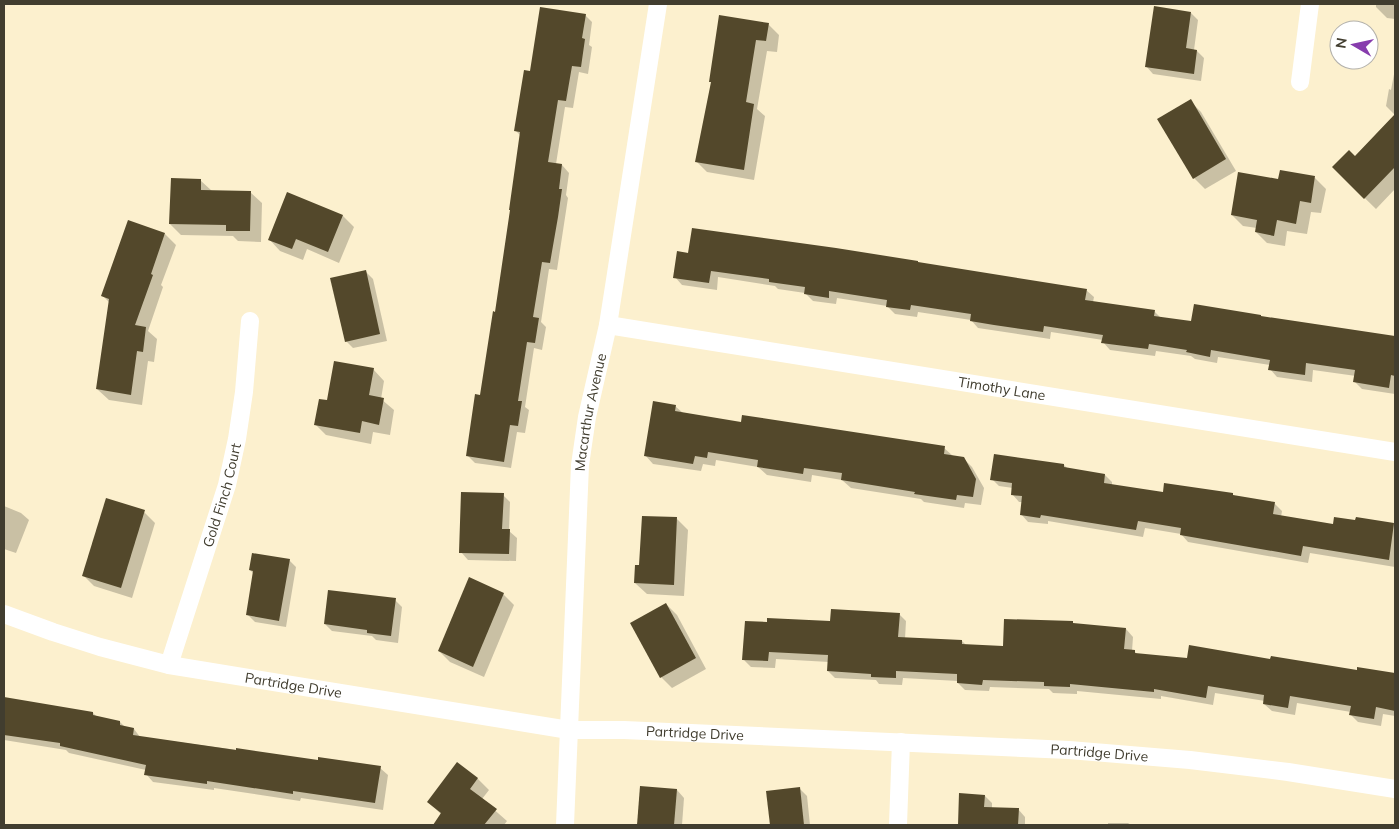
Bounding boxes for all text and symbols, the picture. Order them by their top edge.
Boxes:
north arrow [1329,20,1379,70]
text: N [1331,36,1351,50]
street label: Macarthur Avenue [571,351,610,472]
street label: Timothy Lane [957,373,1047,404]
street label: Gold Finch Court [199,441,245,549]
street label: Partridge Drive [244,668,343,702]
street label: Partridge Drive [645,722,744,744]
street label: Partridge Drive [1050,740,1149,766]

